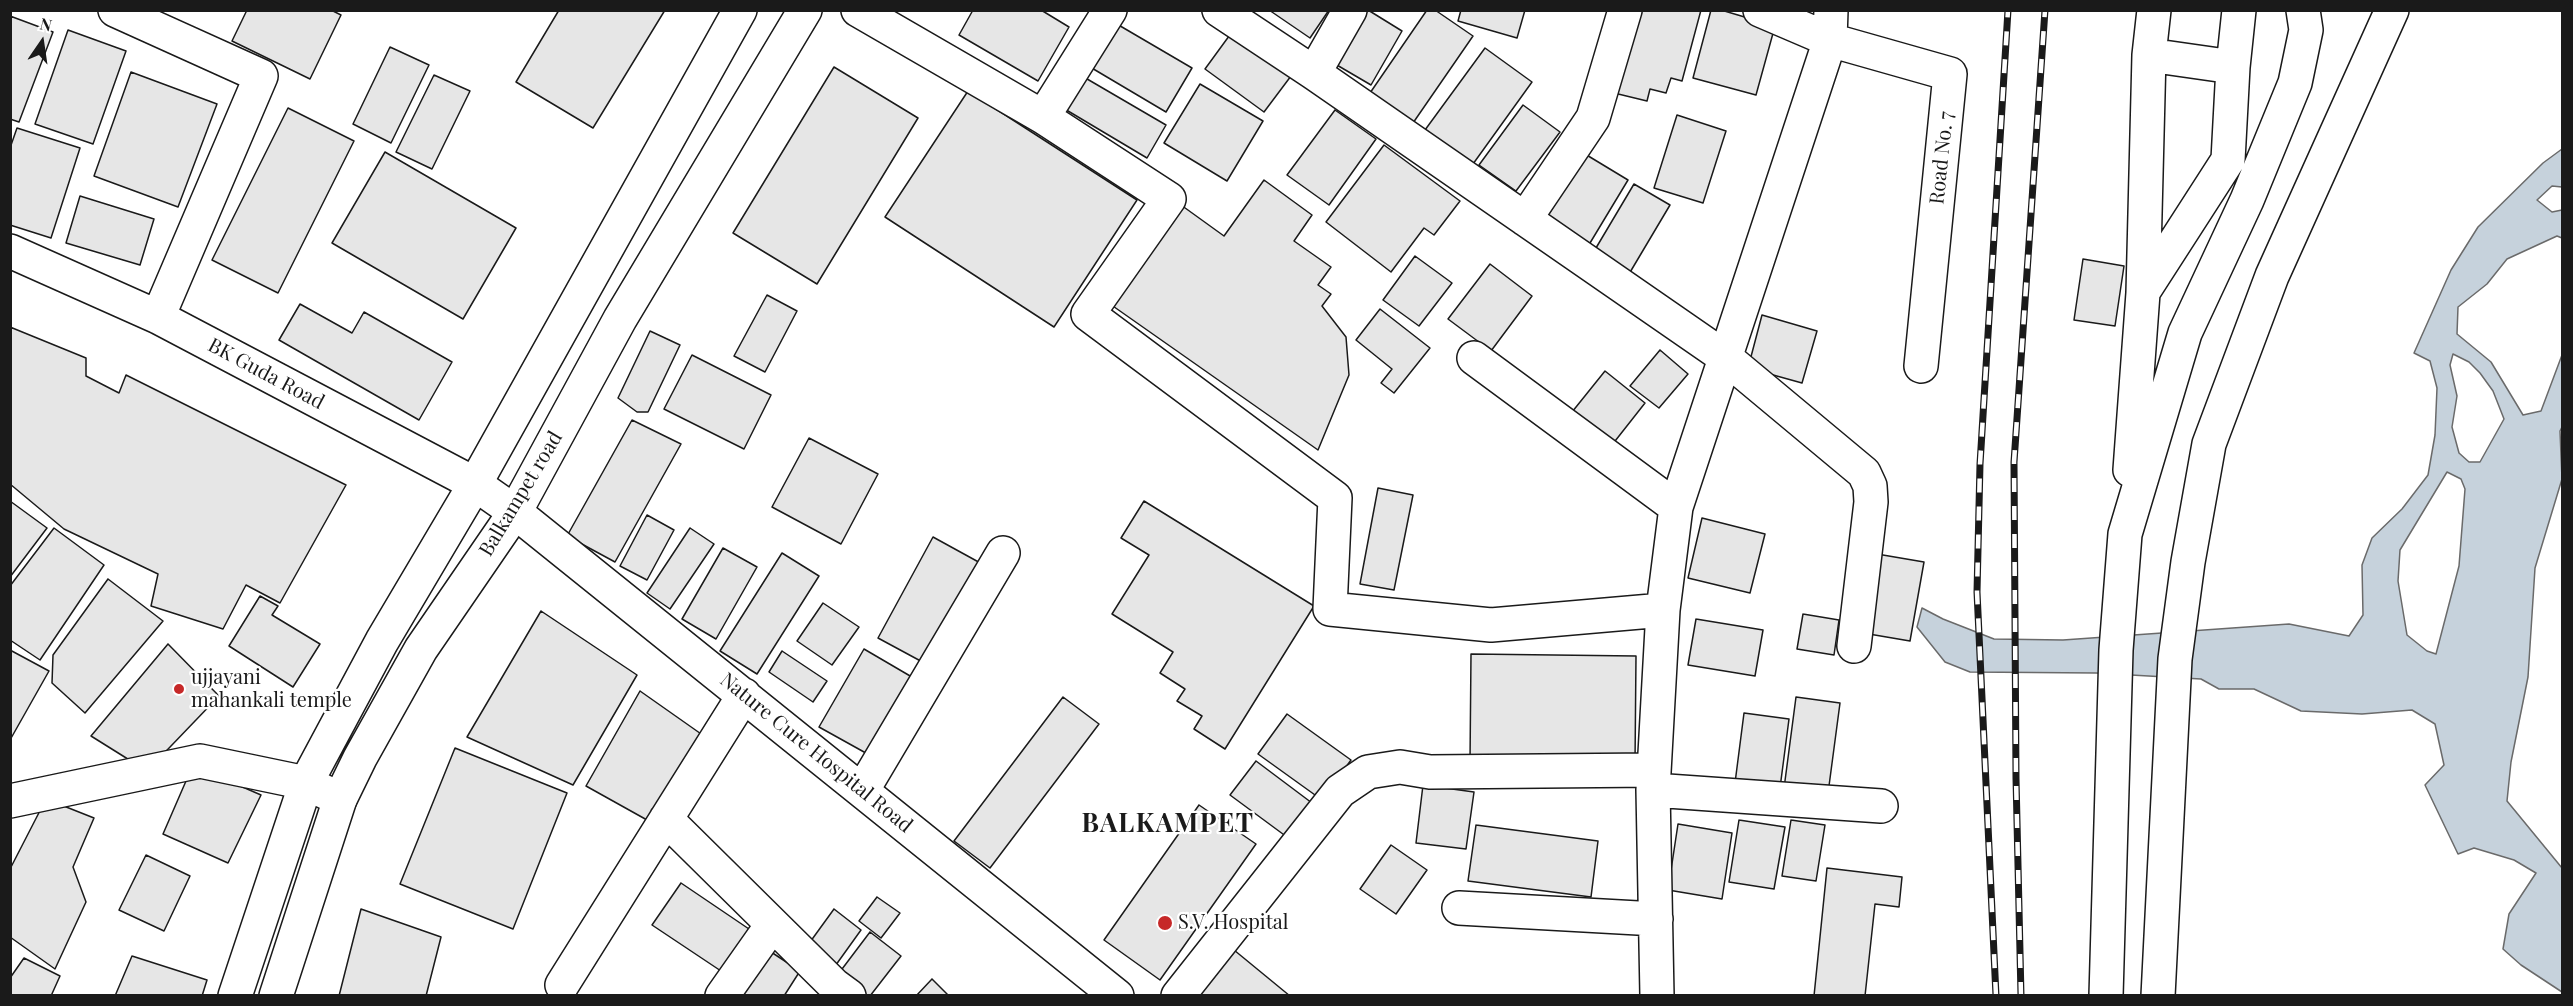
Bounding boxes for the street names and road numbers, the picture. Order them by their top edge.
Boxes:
street label: Road No. 7 [1925,110,1959,206]
street label: BK Guda Road [204,333,328,415]
street label: Balkampet road [474,427,568,561]
street label: Nature Cure Hospital Road [715,668,917,838]

